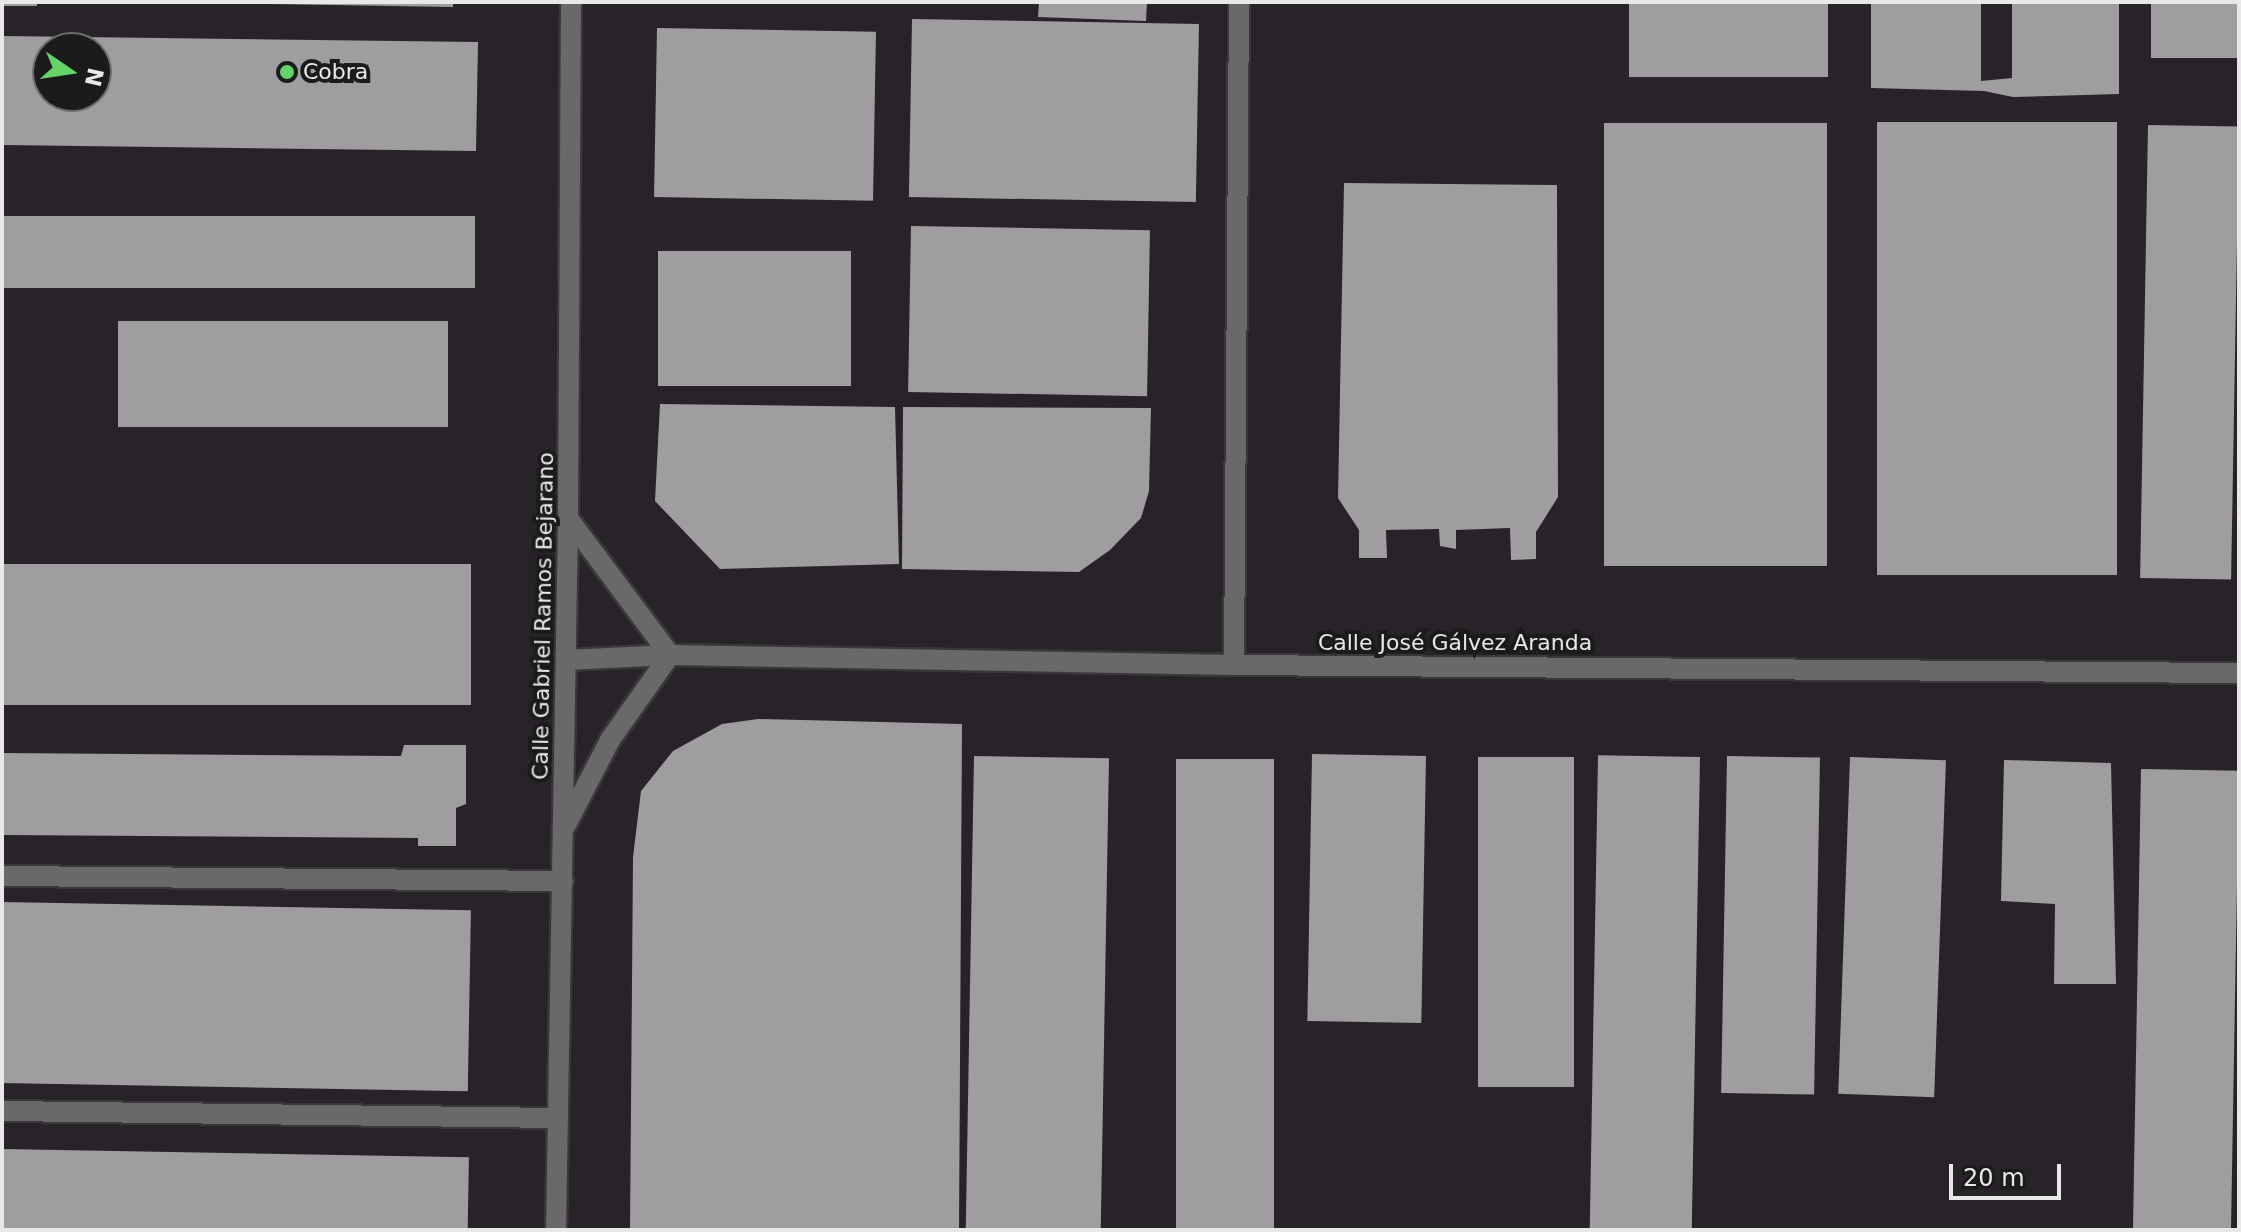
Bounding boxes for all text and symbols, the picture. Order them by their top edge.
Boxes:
north arrow [32,32,112,112]
place label: Cobra [303,59,368,85]
marker: Cobra [278,63,296,81]
text: N [80,65,108,89]
street label: Calle Gabriel Ramos Bejarano [527,452,559,780]
street label: Calle José Gálvez Aranda [1318,630,1592,656]
scale bar [1953,1148,2065,1198]
text: 20 m [1963,1164,2025,1192]

